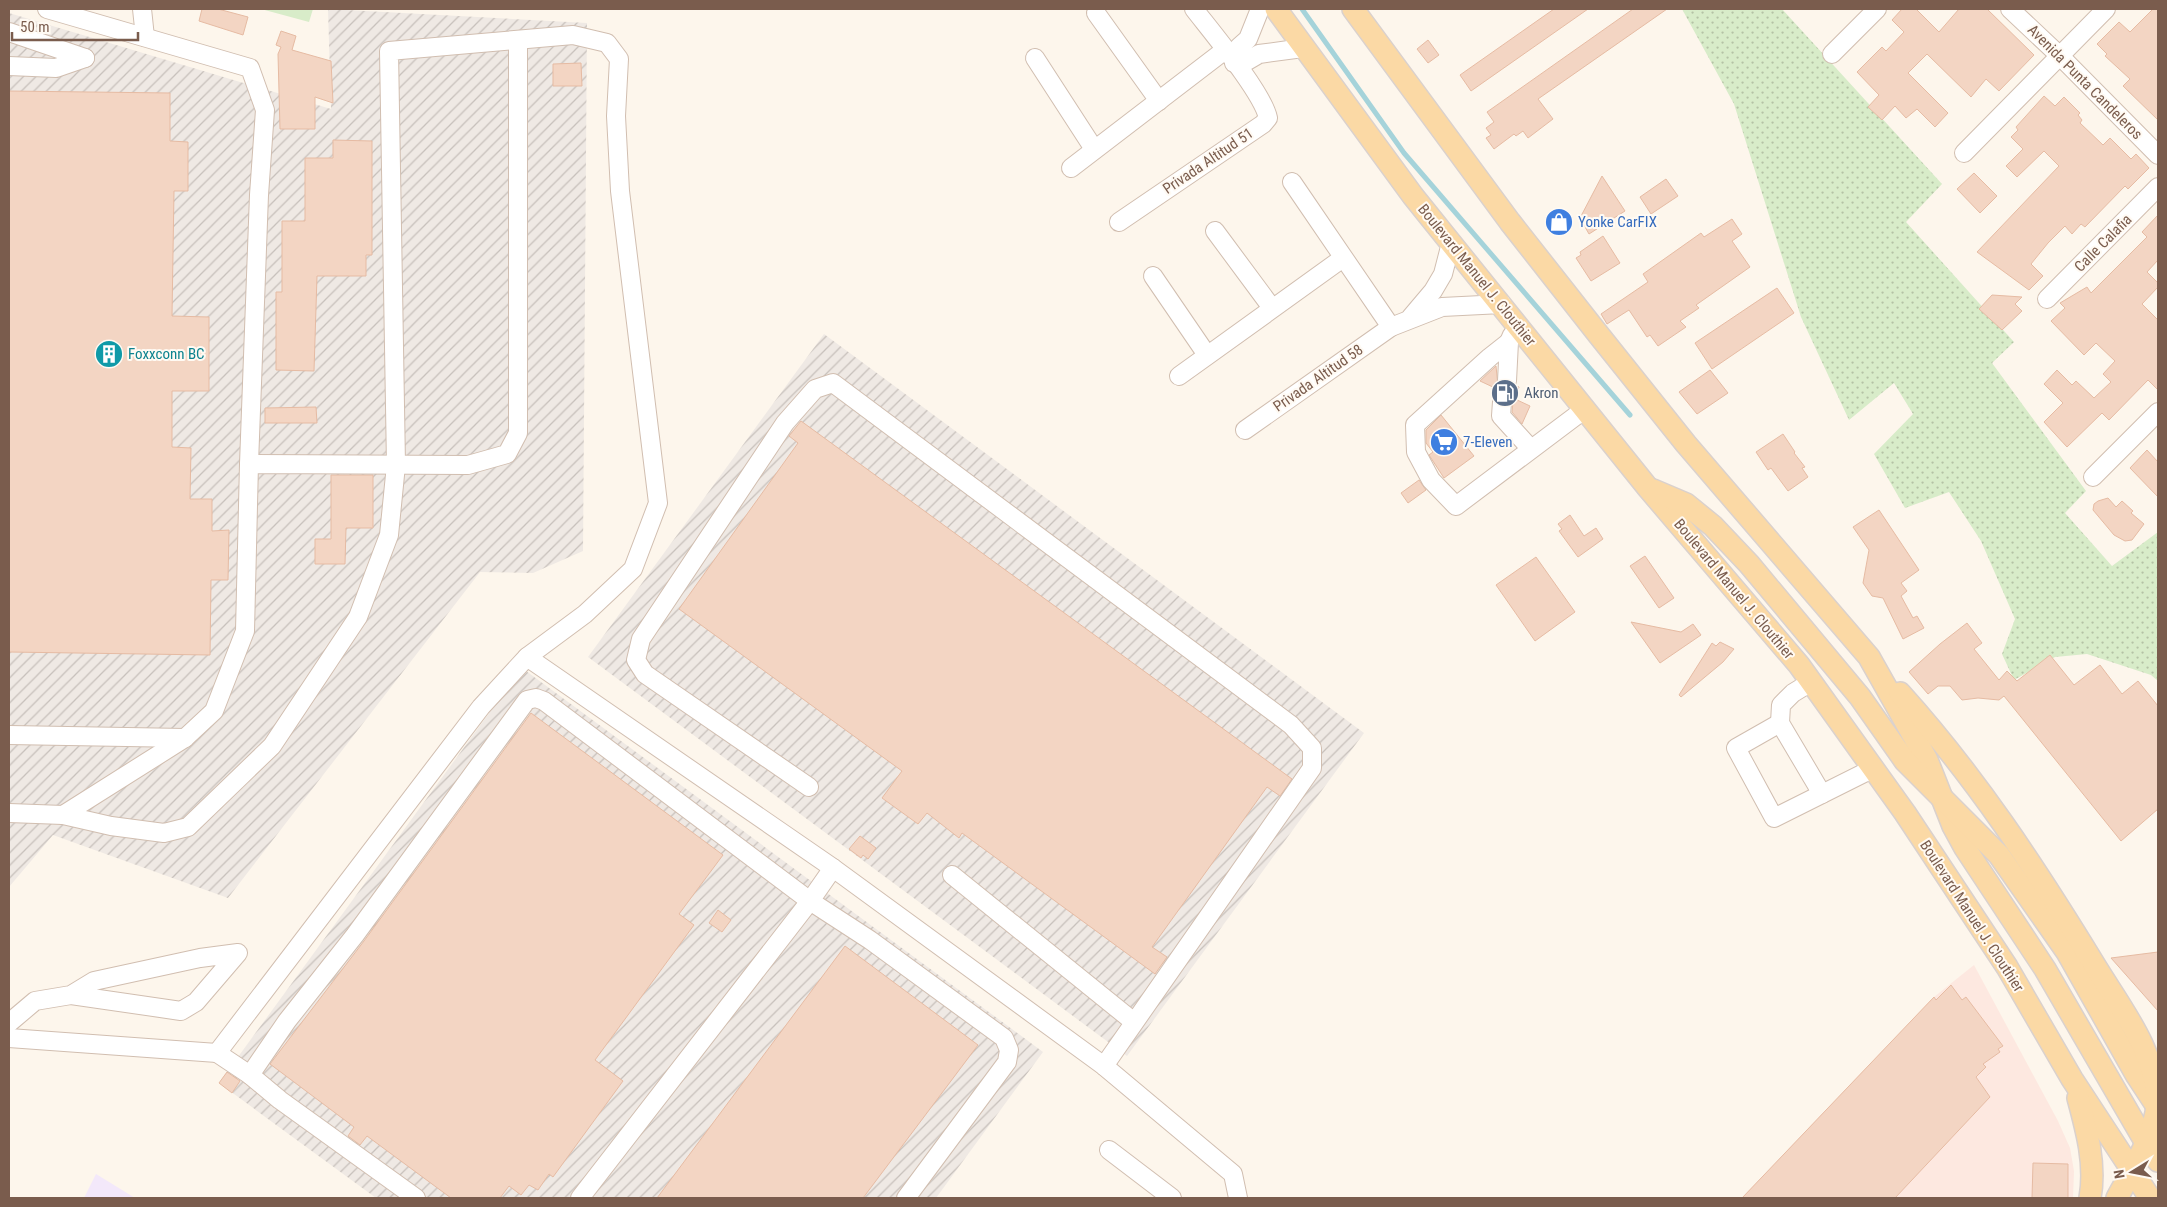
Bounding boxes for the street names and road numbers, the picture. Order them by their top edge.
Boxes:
street label: Avenida Punta Candeleros [2024,21,2146,143]
street label: Privada Altitud 51 [1159,124,1257,198]
street label: Boulevard Manuel J. Clouthier [1414,200,1540,350]
street label: Calle Calafia [2071,211,2135,275]
street label: Privada Altitud 58 [1270,340,1366,416]
street label: Boulevard Manuel J. Clouthier [1670,515,1798,663]
street label: Boulevard Manuel J. Clouthier [1916,837,2028,996]

